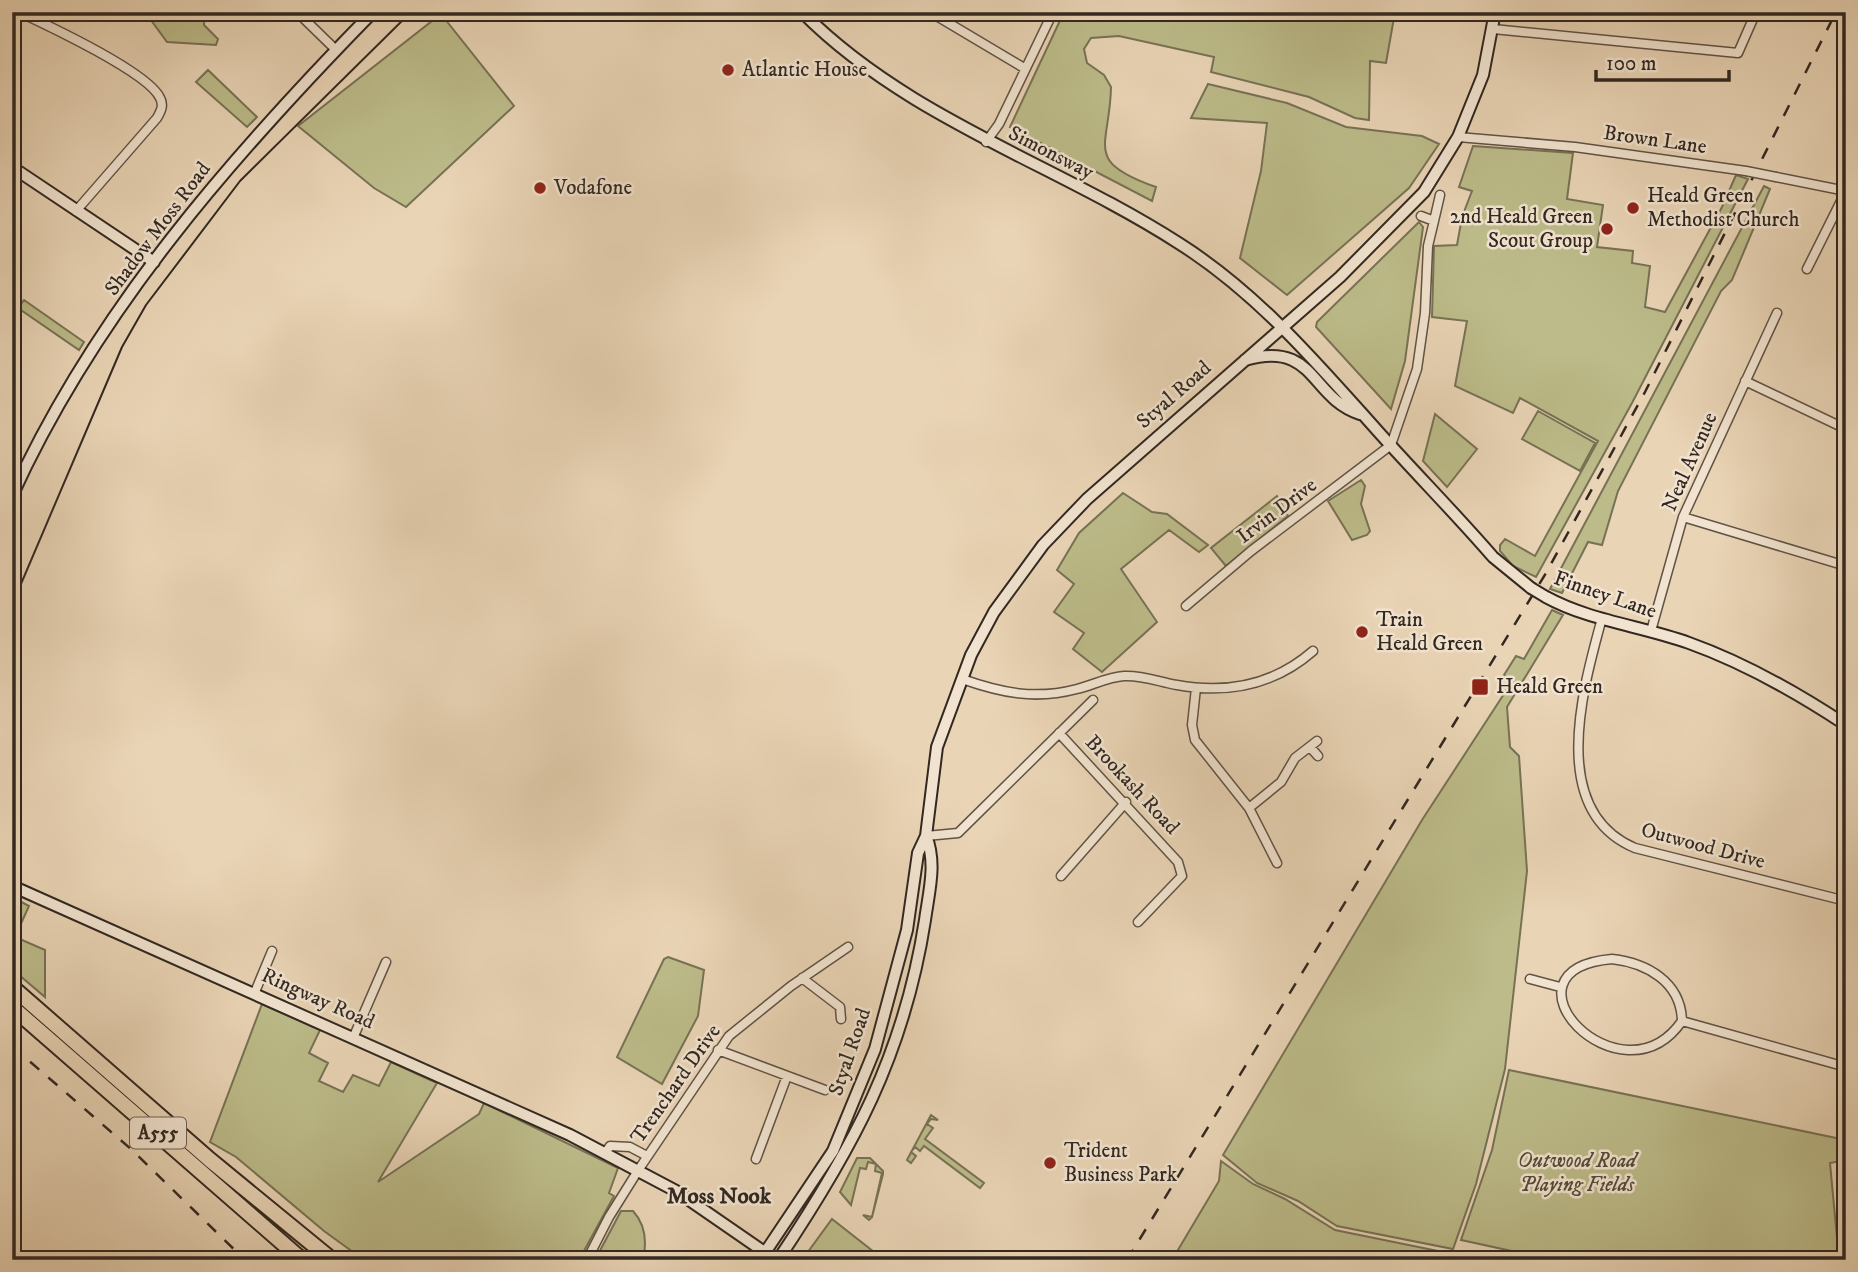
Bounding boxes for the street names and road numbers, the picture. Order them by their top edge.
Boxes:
street label: Simonsway [1004,120,1099,186]
street label: Brown Lane [1602,120,1708,160]
street label: Shadow Moss Road [99,157,217,301]
street label: Styal Road [1131,355,1217,435]
street label: Neal Avenue [1657,408,1724,516]
street label: Irvin Drive [1232,472,1322,550]
street label: Finney Lane [1550,565,1660,625]
street label: Brookash Road [1079,730,1185,841]
street label: Outwood Drive [1638,817,1768,875]
street label: Ringway Road [257,962,379,1036]
street label: Styal Road [823,1004,877,1099]
street label: Trenchard Drive [625,1019,727,1149]
road number: A555 [130,1118,186,1148]

